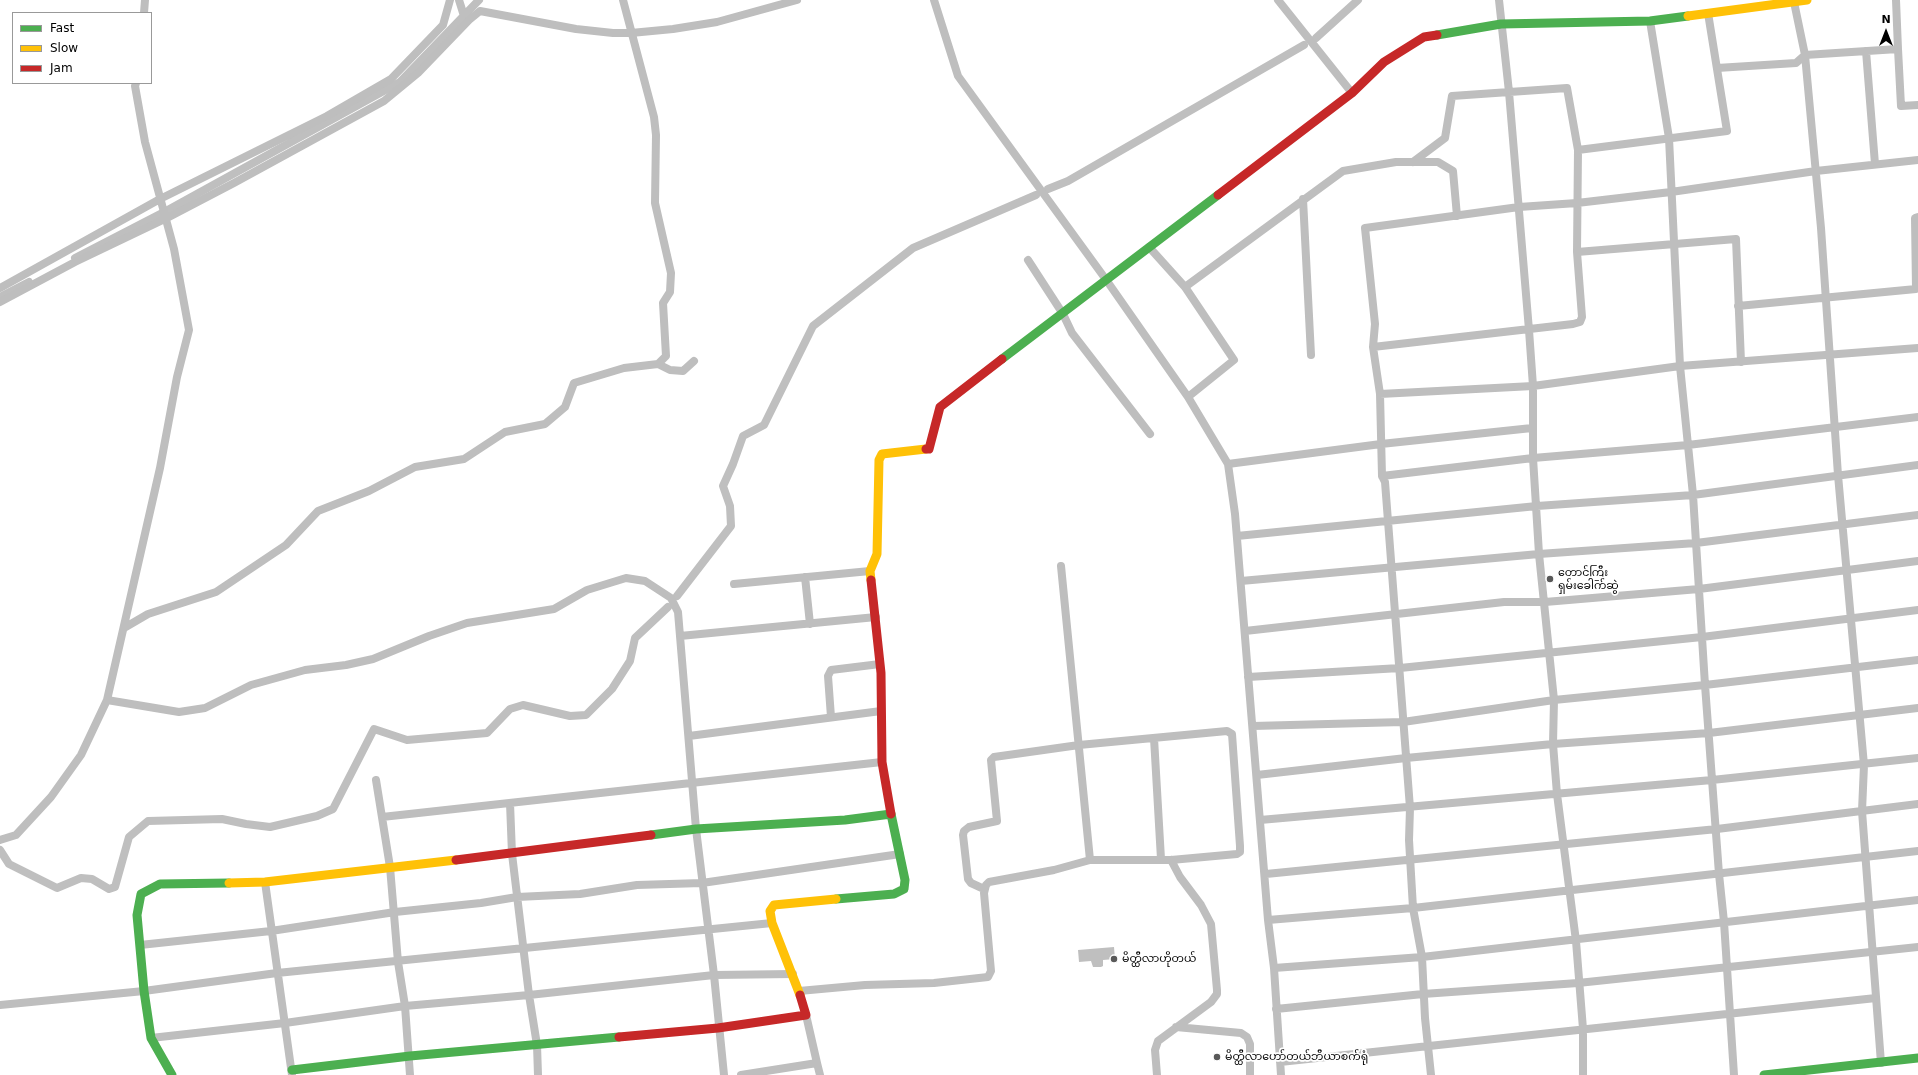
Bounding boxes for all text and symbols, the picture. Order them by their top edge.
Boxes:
legend [12,12,152,84]
north arrow [1866,12,1906,52]
text: N [1881,13,1891,26]
text: Fast [50,21,74,35]
text: Slow [50,41,78,55]
text: Jam [50,61,73,75]
place label: တောင်ကြီး ရှမ်းခေါက်ဆွဲ [1558,566,1619,592]
marker: တောင်ကြီး ရှမ်းခေါက်ဆွဲ [1545,574,1555,584]
place label: မိတ္ထီလာဟိုတယ် [1122,952,1196,966]
marker: မိတ္ထီလာဟိုတယ် [1109,954,1119,964]
place label: မိတ္ထီလာဟော်တယ်ဘီယာစက်ရုံ [1225,1050,1368,1064]
marker: မိတ္ထီလာဟော်တယ်ဘီယာစက်ရုံ [1212,1052,1222,1062]

